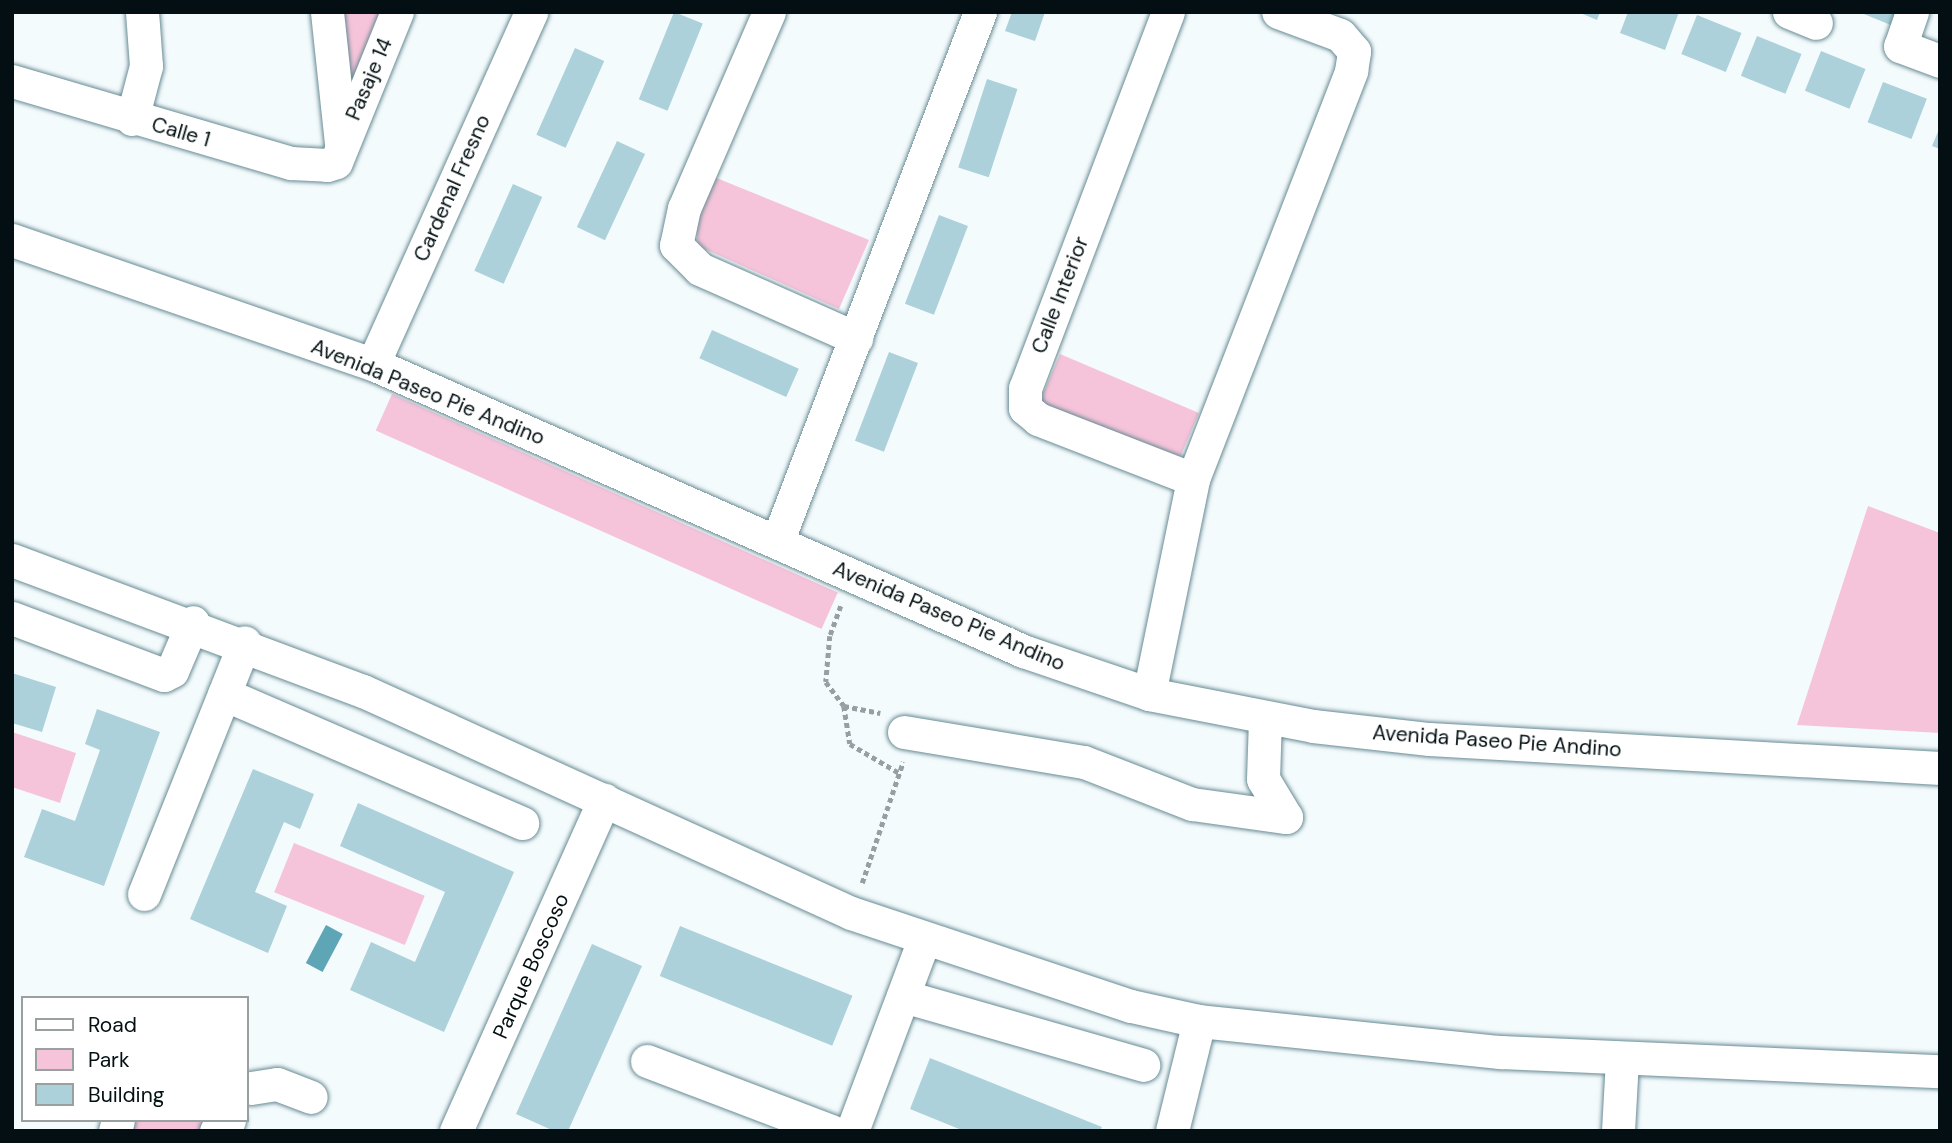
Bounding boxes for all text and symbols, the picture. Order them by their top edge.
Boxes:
street label: Pasaje 14 [340,34,398,124]
street label: Cardenal Fresno [408,111,496,265]
street label: Calle 1 [149,112,213,152]
street label: Calle Interior [1026,233,1094,357]
street label: Avenida Paseo Pie Andino [308,334,548,450]
street label: Avenida Paseo Pie Andino [829,556,1069,676]
street label: Avenida Paseo Pie Andino [1372,720,1622,762]
street label: Parque Boscoso [488,889,574,1043]
legend [21,996,248,1122]
text: Road [88,1011,137,1039]
text: Park [88,1046,129,1074]
text: Building [88,1081,164,1109]

